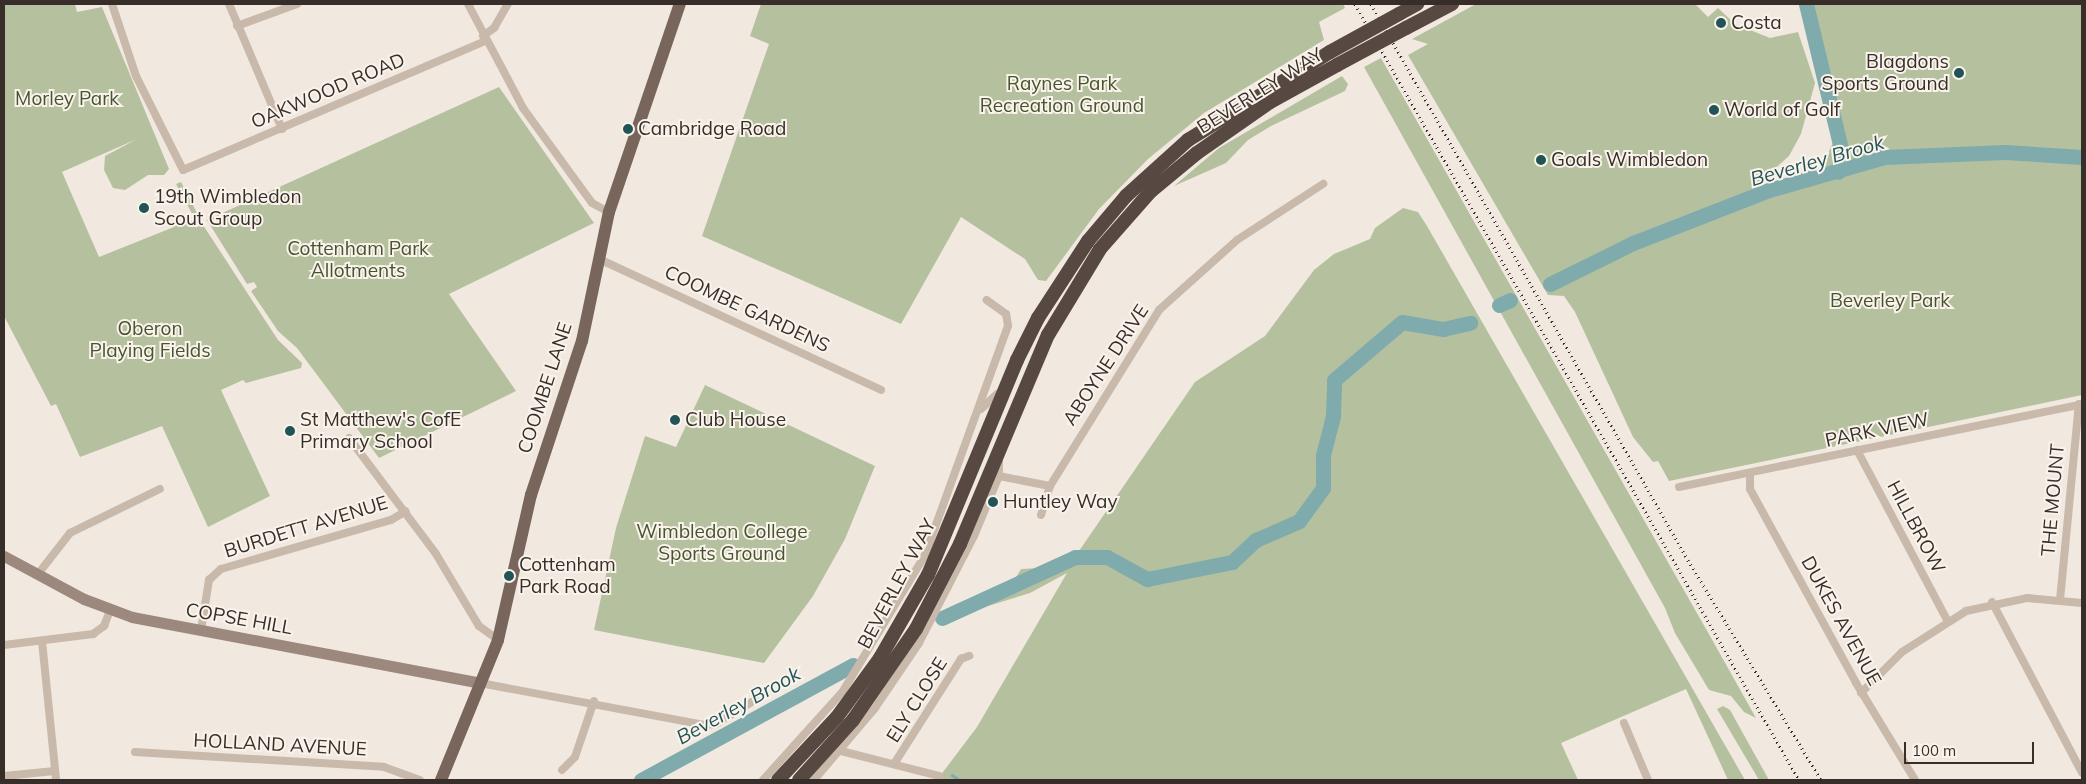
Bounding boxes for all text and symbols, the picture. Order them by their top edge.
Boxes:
place label: Costa [1731,12,1782,34]
marker: Costa [1715,17,1727,29]
street label: BEVERLEY WAY [1193,43,1327,139]
street label: OAKWOOD ROAD [248,48,408,134]
place label: Blagdons Sports Ground [1821,51,1949,95]
marker: Blagdons Sports Ground [1953,67,1965,79]
park label: Raynes Park Recreation Ground [980,73,1144,117]
park label: Morley Park [15,88,119,110]
place label: World of Golf [1724,99,1840,121]
marker: World of Golf [1708,104,1720,116]
place label: Cambridge Road [638,118,786,140]
marker: Cambridge Road [622,123,634,135]
water label: Beverley Brook [1747,129,1887,191]
place label: Goals Wimbledon [1551,149,1708,171]
marker: Goals Wimbledon [1535,154,1547,166]
place label: 19th Wimbledon Scout Group [154,186,302,230]
marker: 19th Wimbledon Scout Group [138,202,150,214]
park label: Cottenham Park Allotments [287,238,429,282]
street label: COOMBE GARDENS [661,261,833,357]
park label: Beverley Park [1830,290,1950,312]
street label: ABOYNE DRIVE [1058,300,1154,430]
park label: Oberon Playing Fields [89,318,211,362]
street label: COOMBE LANE [513,320,577,456]
street label: PARK VIEW [1823,408,1931,452]
place label: St Matthew's CofE Primary School [300,409,461,453]
place label: Club House [685,409,786,431]
marker: Club House [669,414,681,426]
marker: St Matthew's CofE Primary School [284,425,296,437]
street label: THE MOUNT [2037,443,2069,557]
street label: HILLBROW [1882,477,1950,577]
street label: BURDETT AVENUE [221,491,391,563]
place label: Huntley Way [1003,491,1118,513]
marker: Huntley Way [987,496,999,508]
street label: BEVERLEY WAY [853,515,941,653]
park label: Wimbledon College Sports Ground [636,521,808,565]
street label: DUKES AVENUE [1796,552,1886,690]
place label: Cottenham Park Road [519,554,616,598]
marker: Cottenham Park Road [503,570,515,582]
street label: COPSE HILL [184,598,294,640]
street label: ELY CLOSE [882,653,952,747]
water label: Beverley Brook [672,661,804,749]
street label: HOLLAND AVENUE [193,729,367,761]
scale bar [1906,732,2036,764]
text: 100 m [1912,741,1956,760]

